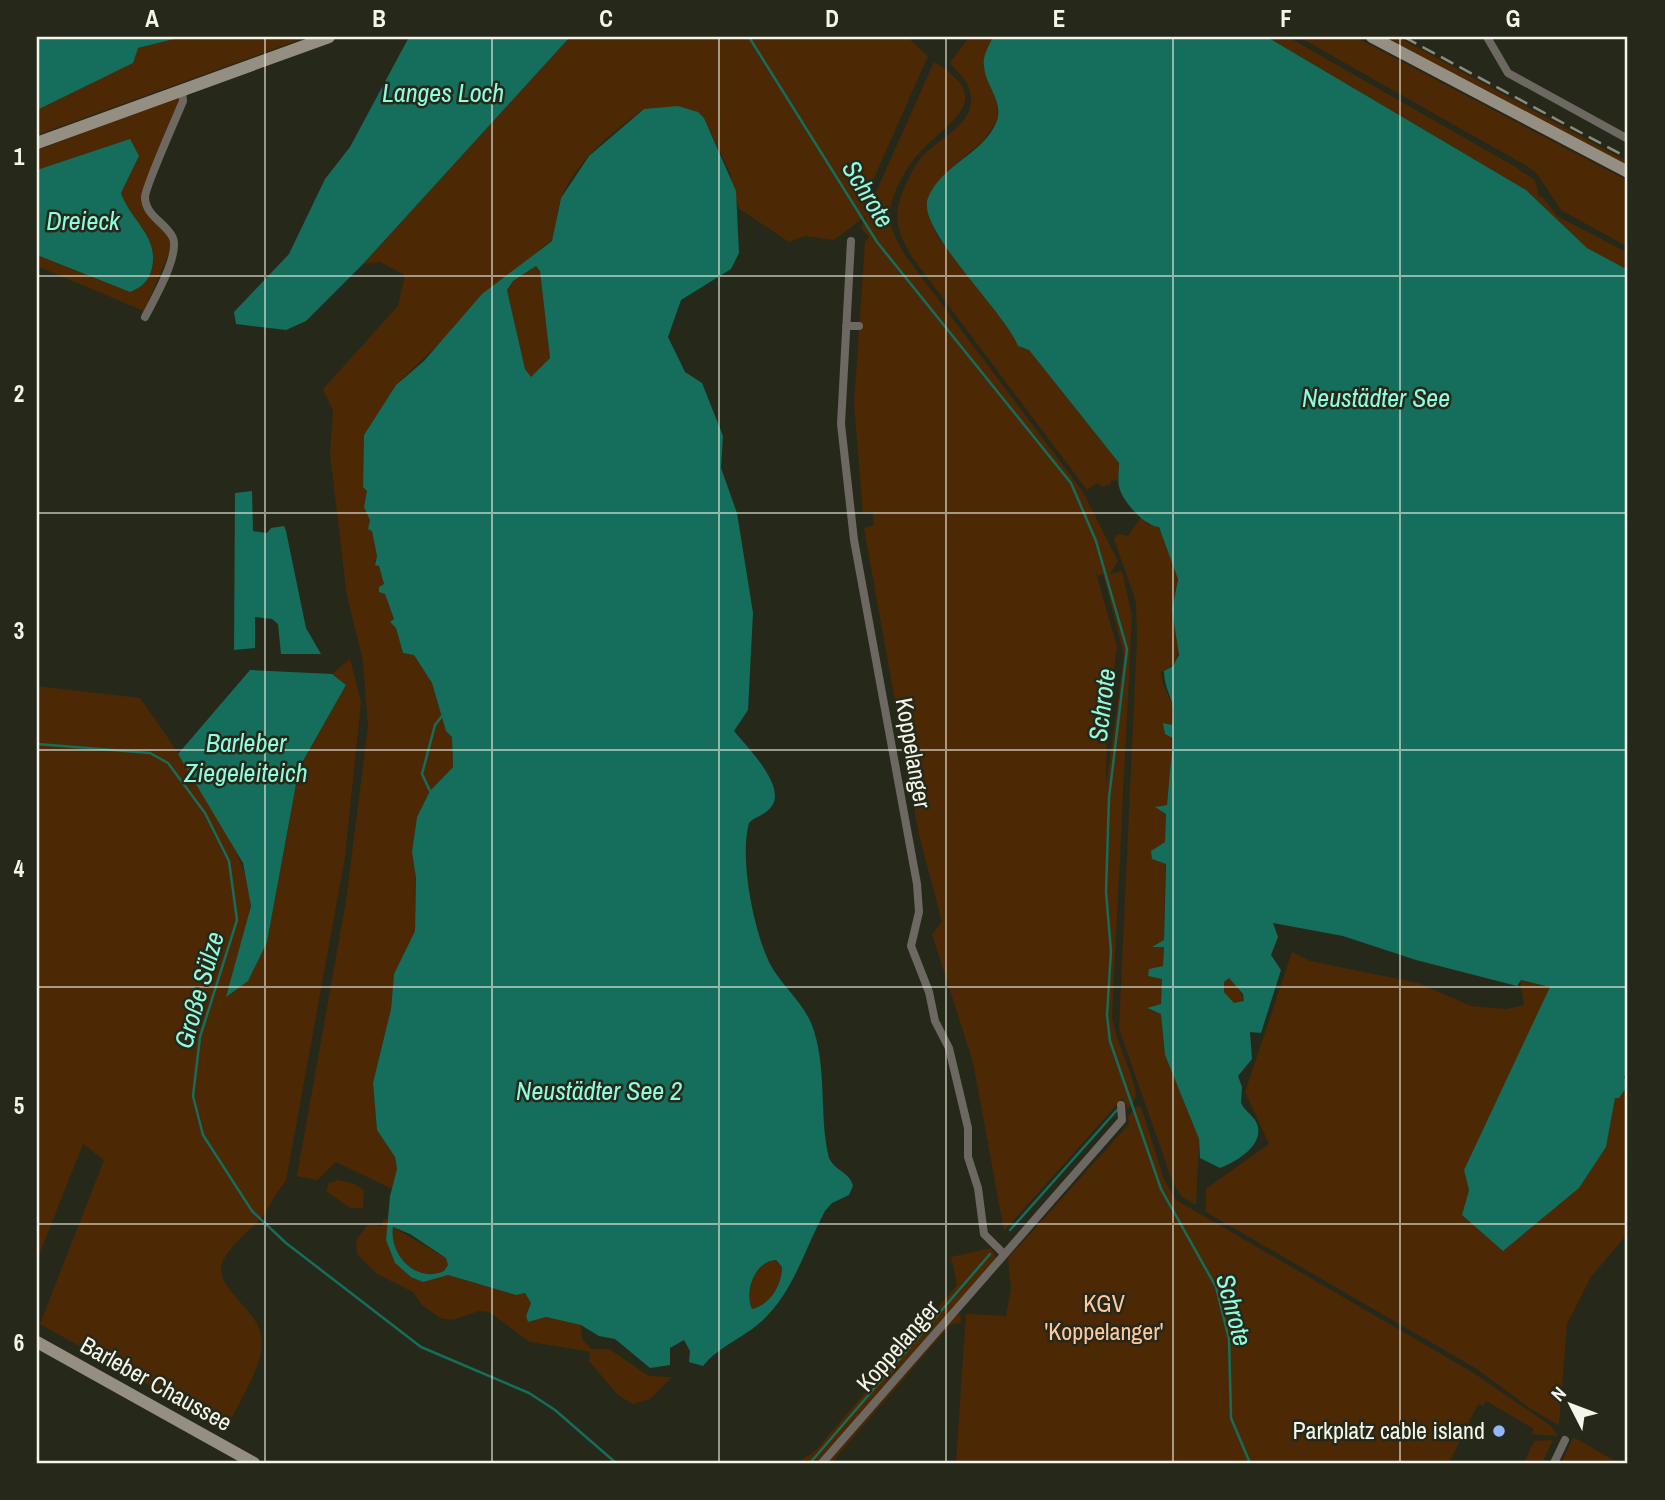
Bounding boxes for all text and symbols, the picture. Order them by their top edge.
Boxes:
text: A [145,3,159,34]
text: B [372,3,386,34]
text: C [599,3,613,34]
text: D [825,3,839,34]
text: E [1053,3,1065,34]
text: F [1280,3,1292,34]
text: G [1506,3,1520,34]
water label: Langes Loch [382,75,504,110]
text: 1 [14,141,25,172]
water label: Schrote [834,153,903,234]
water label: Dreieck [46,203,121,238]
text: 2 [14,378,24,409]
water label: Neustädter See [1302,380,1450,415]
text: 3 [14,615,24,646]
water label: Schrote [1080,666,1123,744]
street label: Koppelanger [889,695,940,811]
water label: Barleber Ziegeleiteich [183,725,308,790]
text: 4 [14,853,25,884]
water label: Große Sülze [165,928,232,1052]
water label: Neustädter See 2 [516,1073,682,1108]
text: 5 [14,1090,24,1121]
water label: Schrote [1208,1270,1261,1350]
park label: KGV 'Koppelanger' [1044,1287,1164,1347]
street label: Koppelanger [849,1292,946,1398]
text: 6 [14,1327,24,1358]
street label: Barleber Chaussee [75,1328,238,1438]
north arrow [1536,1370,1606,1440]
text: N [1545,1381,1572,1407]
place label: Parkplatz cable island [1292,1414,1485,1446]
marker: Parkplatz cable island [1491,1423,1507,1439]

